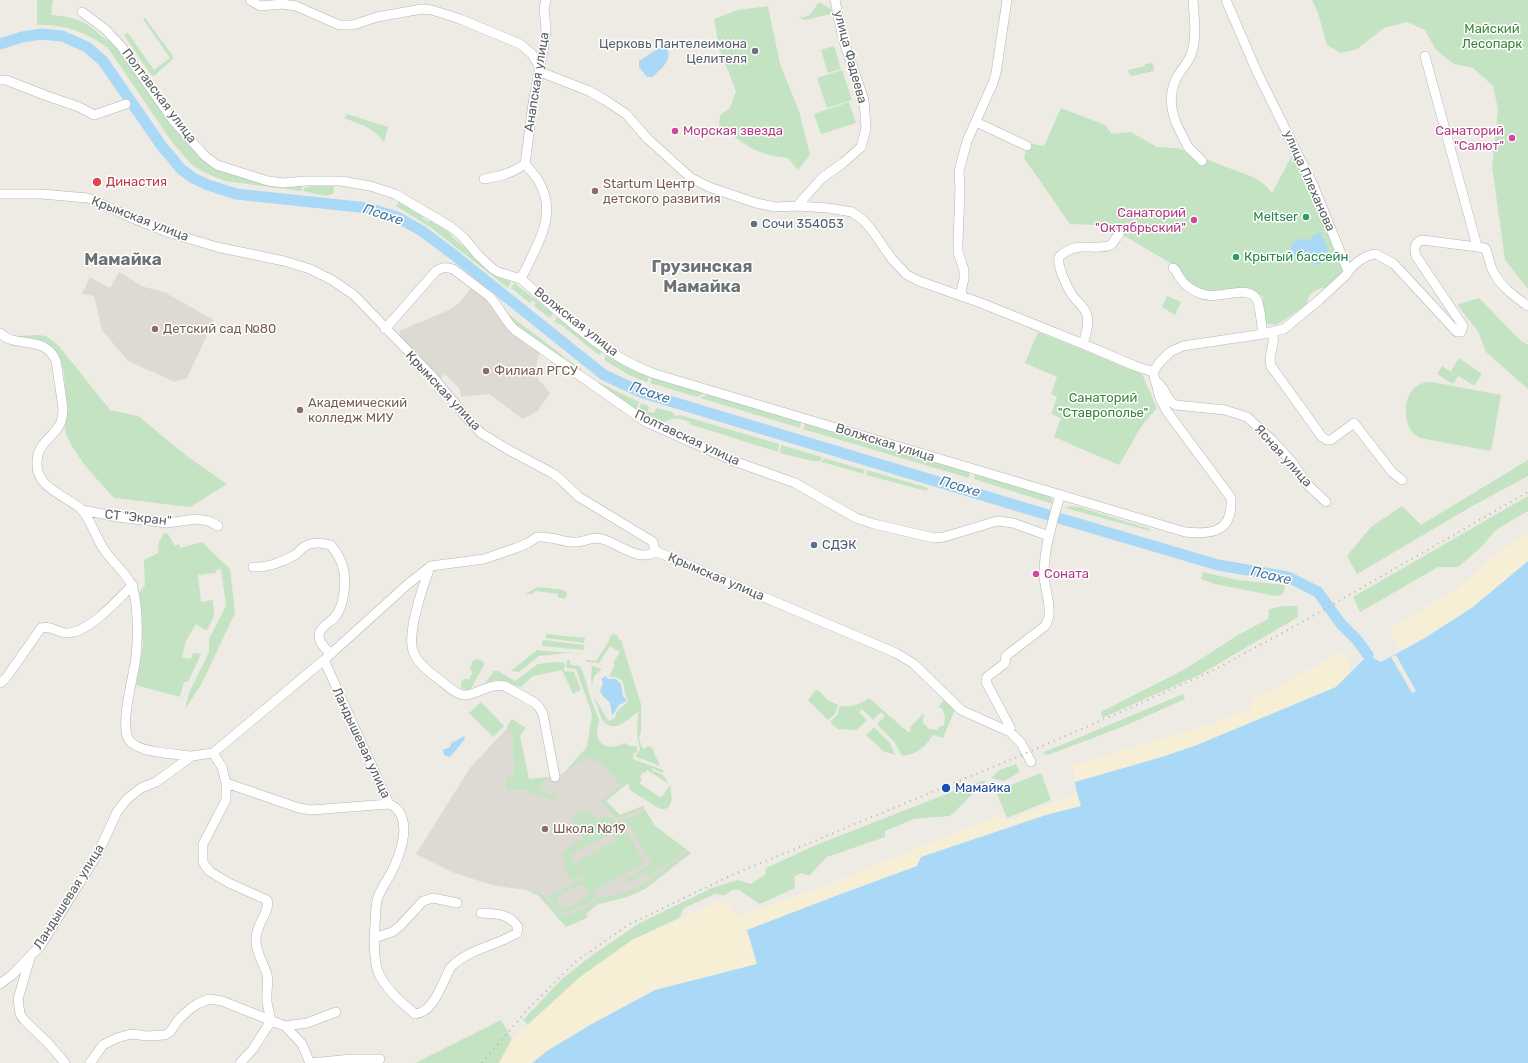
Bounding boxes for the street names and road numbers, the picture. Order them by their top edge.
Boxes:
street label: улица Фадеева [830,9,870,105]
street label: Анапская улица [521,31,553,133]
street label: Полтавская улица [118,46,200,146]
street label: улица Плеханова [1280,128,1338,234]
street label: Крымская улица [89,193,191,245]
street label: Волжская улица [531,284,621,360]
street label: Крымская улица [402,348,484,434]
street label: Полтавская улица [632,407,742,469]
street label: Волжская улица [834,420,936,466]
street label: Ясная улица [1251,422,1315,490]
street label: СТ "Экран" [104,507,172,529]
street label: Крымская улица [665,550,767,604]
street label: Ландышевая улица [328,685,394,801]
street label: Ландышевая улица [30,842,108,952]

